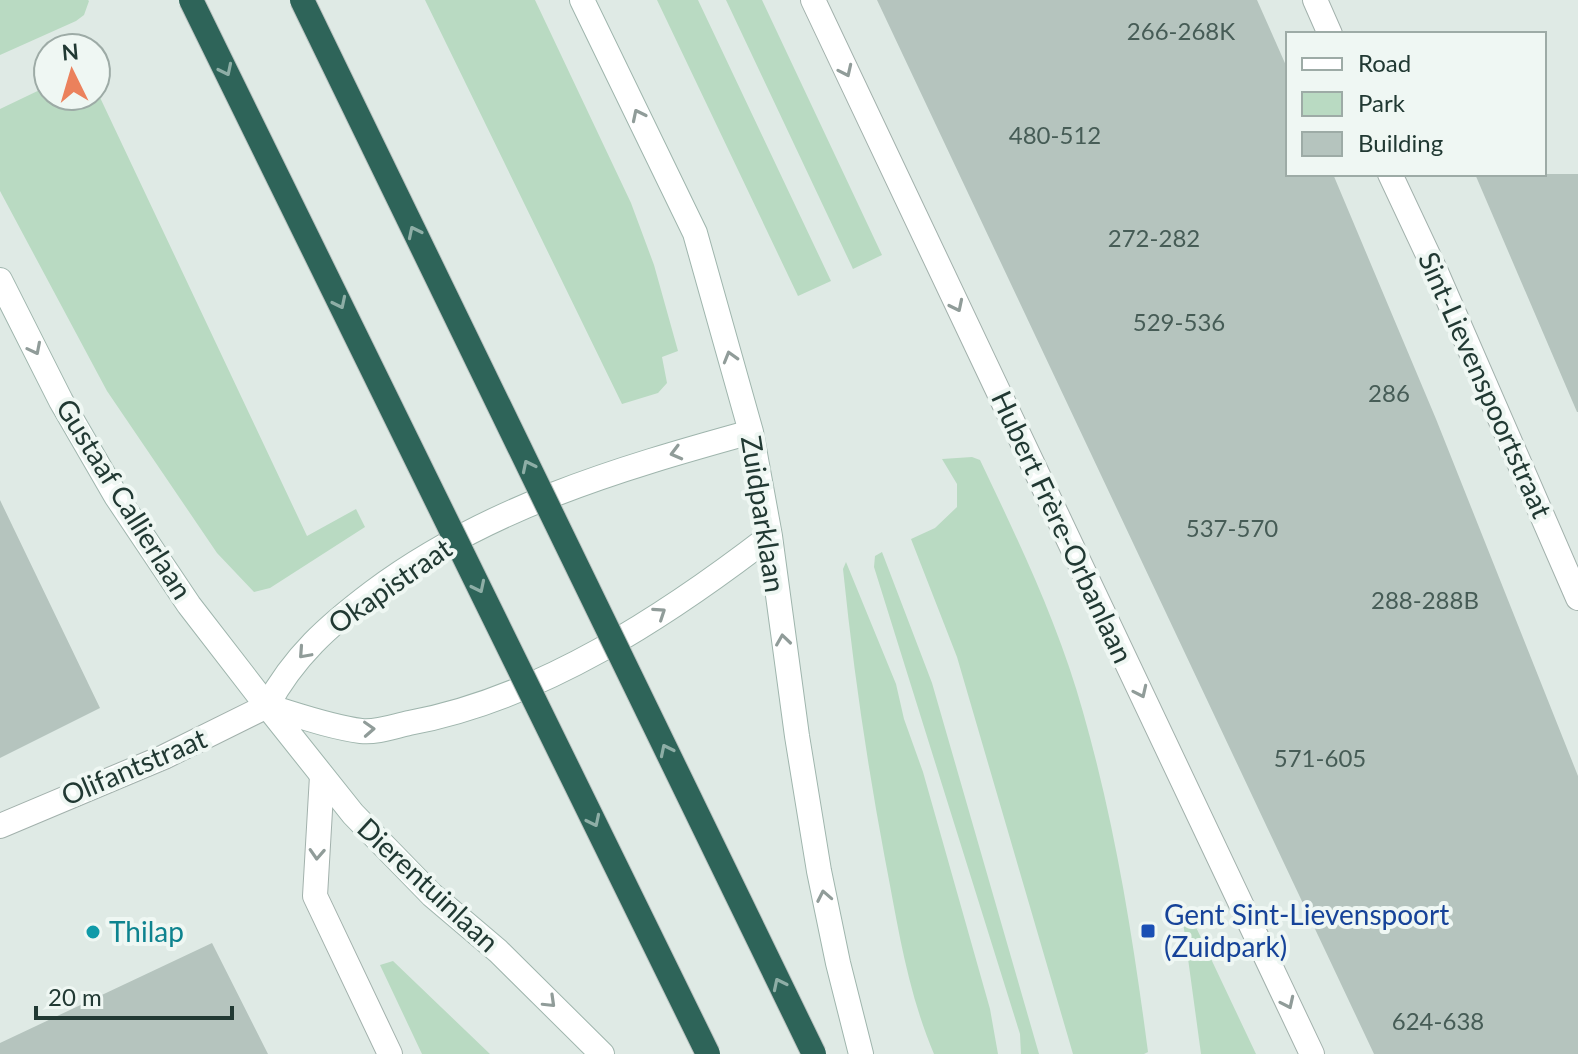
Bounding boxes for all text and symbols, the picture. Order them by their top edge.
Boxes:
house number: 266-268K [1127,16,1235,45]
north arrow [32,32,112,112]
legend [1286,32,1546,176]
text: N [61,37,80,66]
text: Road [1358,48,1411,77]
one-way arrow [216,62,232,76]
one-way arrow [836,62,852,77]
text: Park [1358,88,1406,117]
one-way arrow [632,109,648,123]
house number: 480-512 [1009,120,1101,149]
text: Building [1358,128,1443,157]
house number: 272-282 [1108,223,1200,252]
one-way arrow [409,225,424,240]
street label: Sint-Lievenspoortstraat [1412,246,1560,523]
one-way arrow [330,295,346,310]
one-way arrow [947,297,963,312]
house number: 529-536 [1133,307,1225,336]
one-way arrow [26,341,41,356]
one-way arrow [723,351,739,365]
house number: 286 [1368,378,1410,407]
street label: Hubert Frère-Orbanlaan [985,385,1141,668]
street label: Gustaaf Callierlaan [50,392,200,605]
street label: Zuidparklaan [735,433,793,595]
one-way arrow [669,444,683,460]
one-way arrow [522,459,538,474]
house number: 537-570 [1186,513,1278,542]
street label: Okapistraat [321,530,458,640]
one-way arrow [469,579,485,594]
house number: 288-288B [1371,585,1479,614]
one-way arrow [651,608,666,623]
one-way arrow [775,633,792,646]
one-way arrow [299,644,314,659]
one-way arrow [1131,684,1147,699]
street label: Olifantstraat [56,720,211,812]
one-way arrow [363,721,376,738]
house number: 571-605 [1274,743,1366,772]
one-way arrow [660,744,676,758]
street label: Dierentuinlaan [351,810,506,958]
one-way arrow [584,812,600,827]
one-way arrow [309,848,326,861]
one-way arrow [816,890,833,903]
place label: Gent Sint-Lievenspoort (Zuidpark) [1164,897,1449,963]
place label: Thilap [109,914,184,948]
marker: Gent Sint-Lievenspoort (Zuidpark) [1139,922,1157,940]
marker: Thilap [84,923,102,941]
scale bar [36,970,232,1020]
one-way arrow [774,977,789,992]
text: 20 m [48,982,102,1011]
one-way arrow [541,993,555,1007]
one-way arrow [1278,995,1294,1010]
house number: 624-638 [1392,1006,1484,1035]

